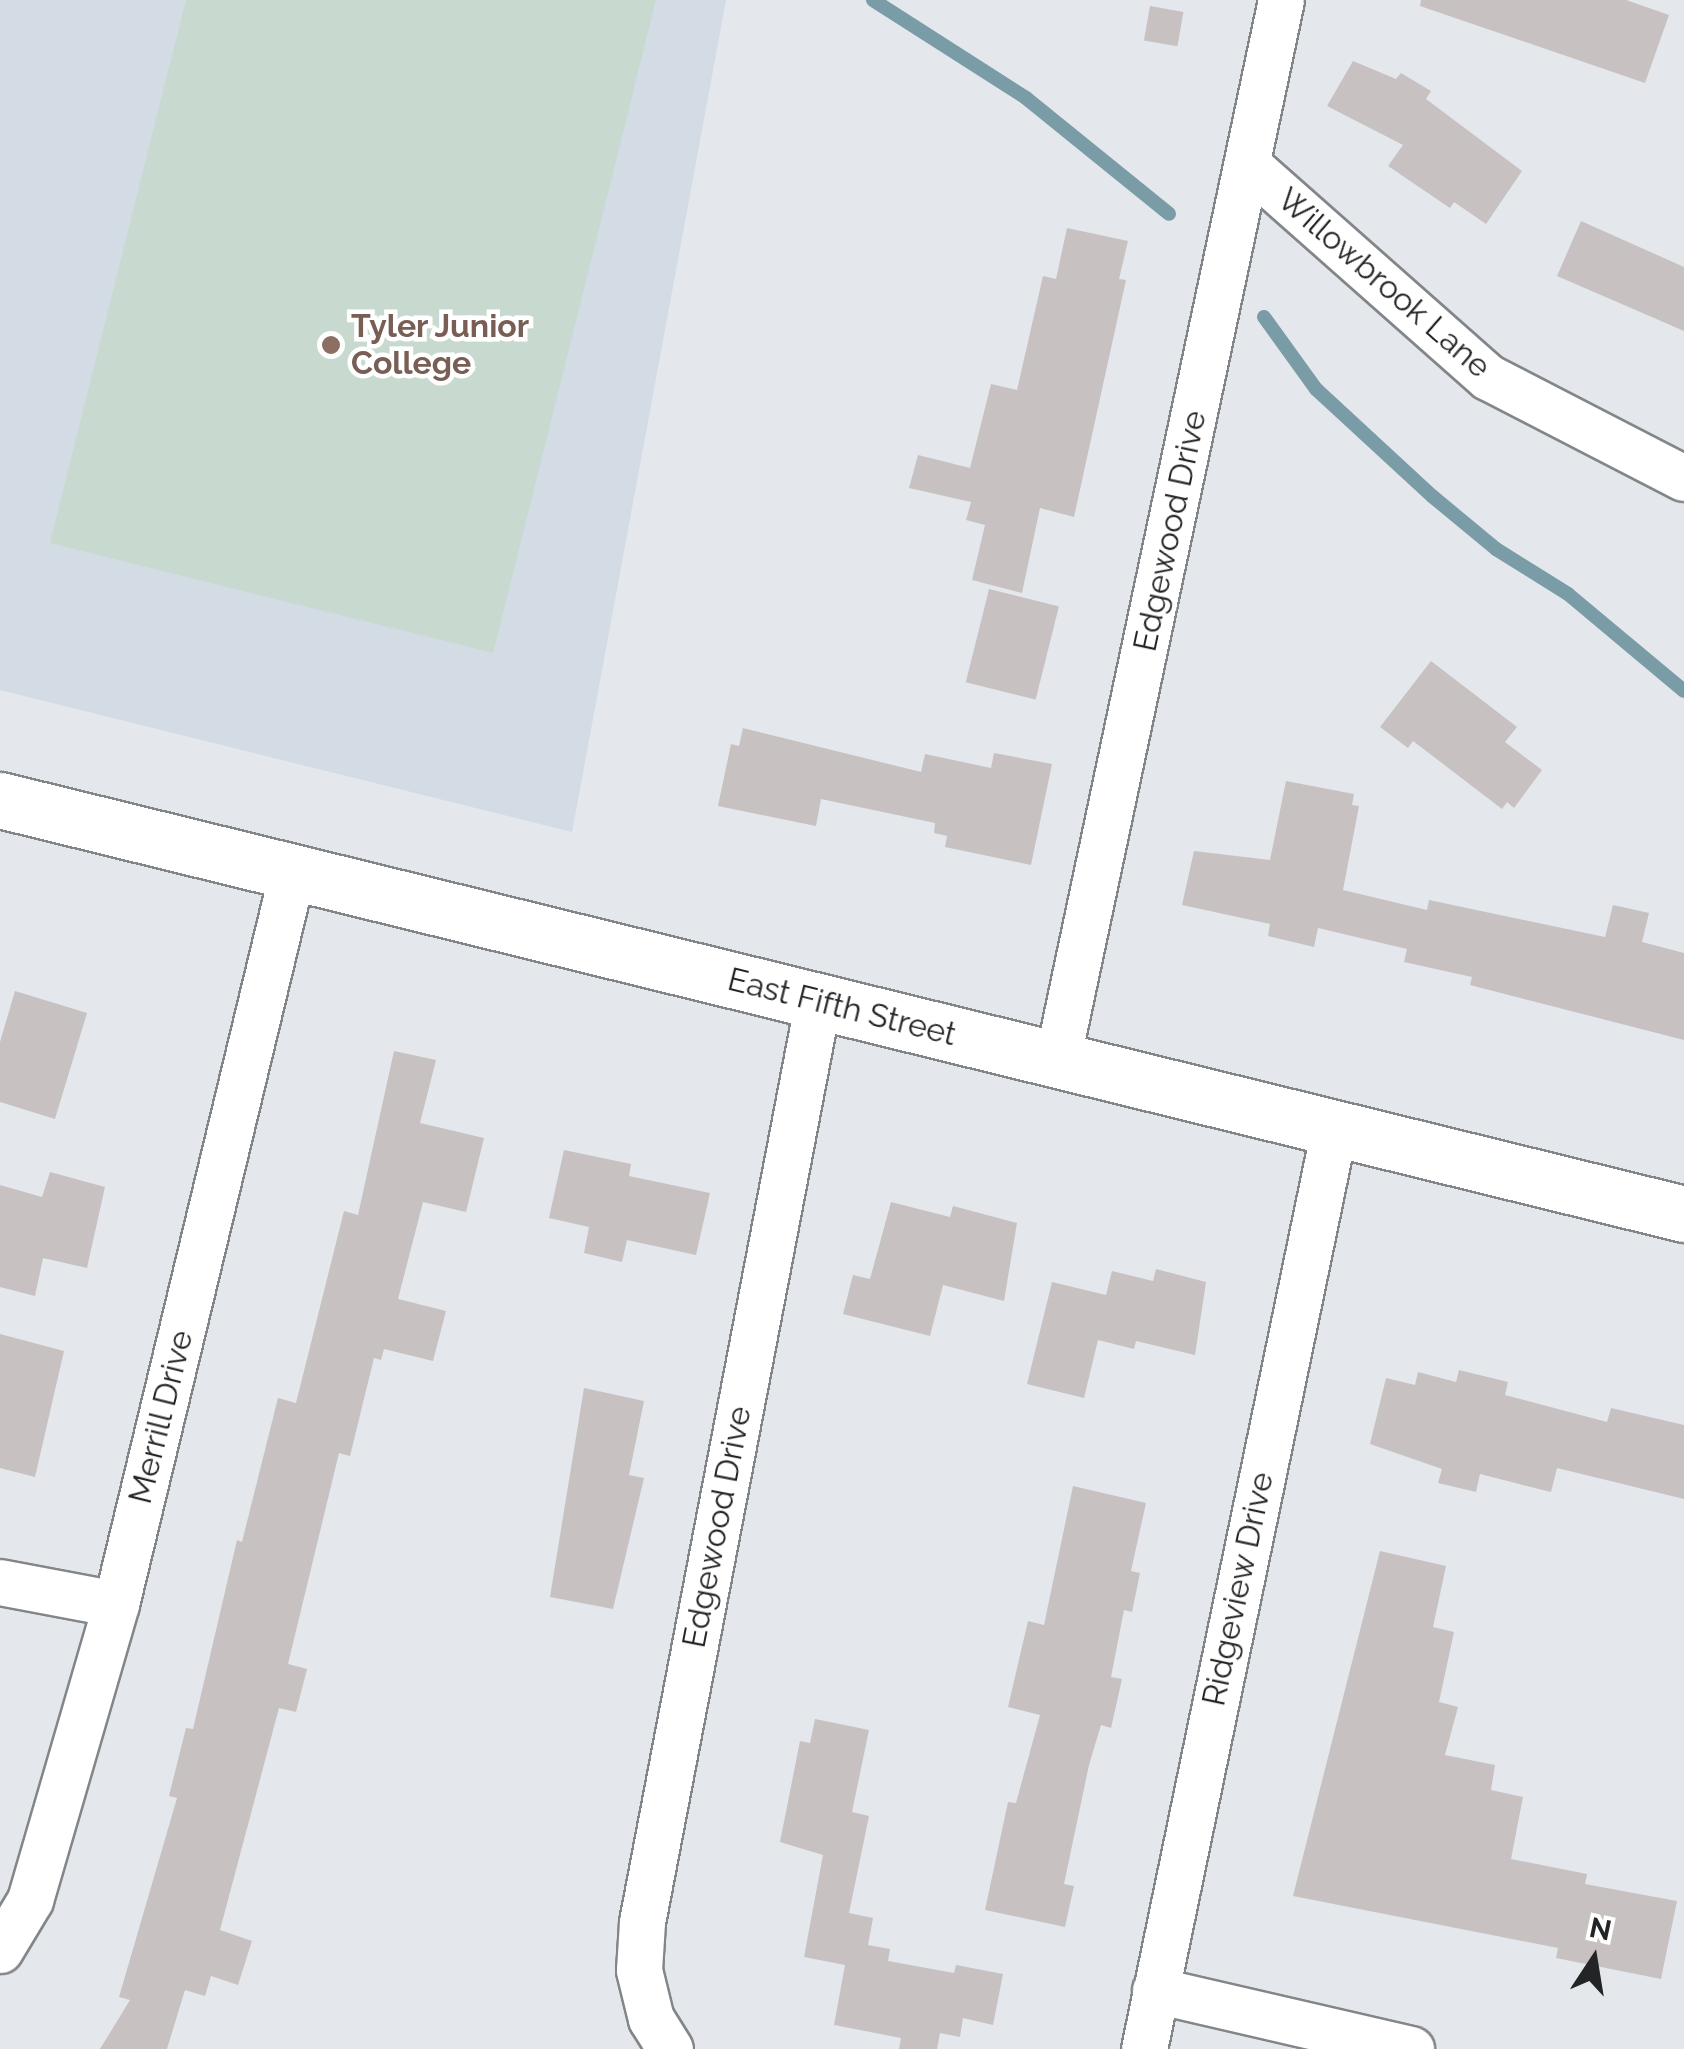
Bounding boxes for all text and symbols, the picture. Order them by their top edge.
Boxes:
street label: Willowbrook Lane [1270,180,1498,386]
place label: Tyler Junior College [351,308,531,383]
marker: Tyler Junior College [320,334,342,356]
street label: Edgewood Drive [1126,407,1214,655]
street label: East Fifth Street [724,960,960,1054]
street label: Merrill Drive [121,1326,201,1508]
street label: Edgewood Drive [675,1403,759,1651]
street label: Ridgeview Drive [1194,1468,1282,1710]
north arrow [1544,1909,1644,2009]
text: N [1586,1911,1614,1948]

